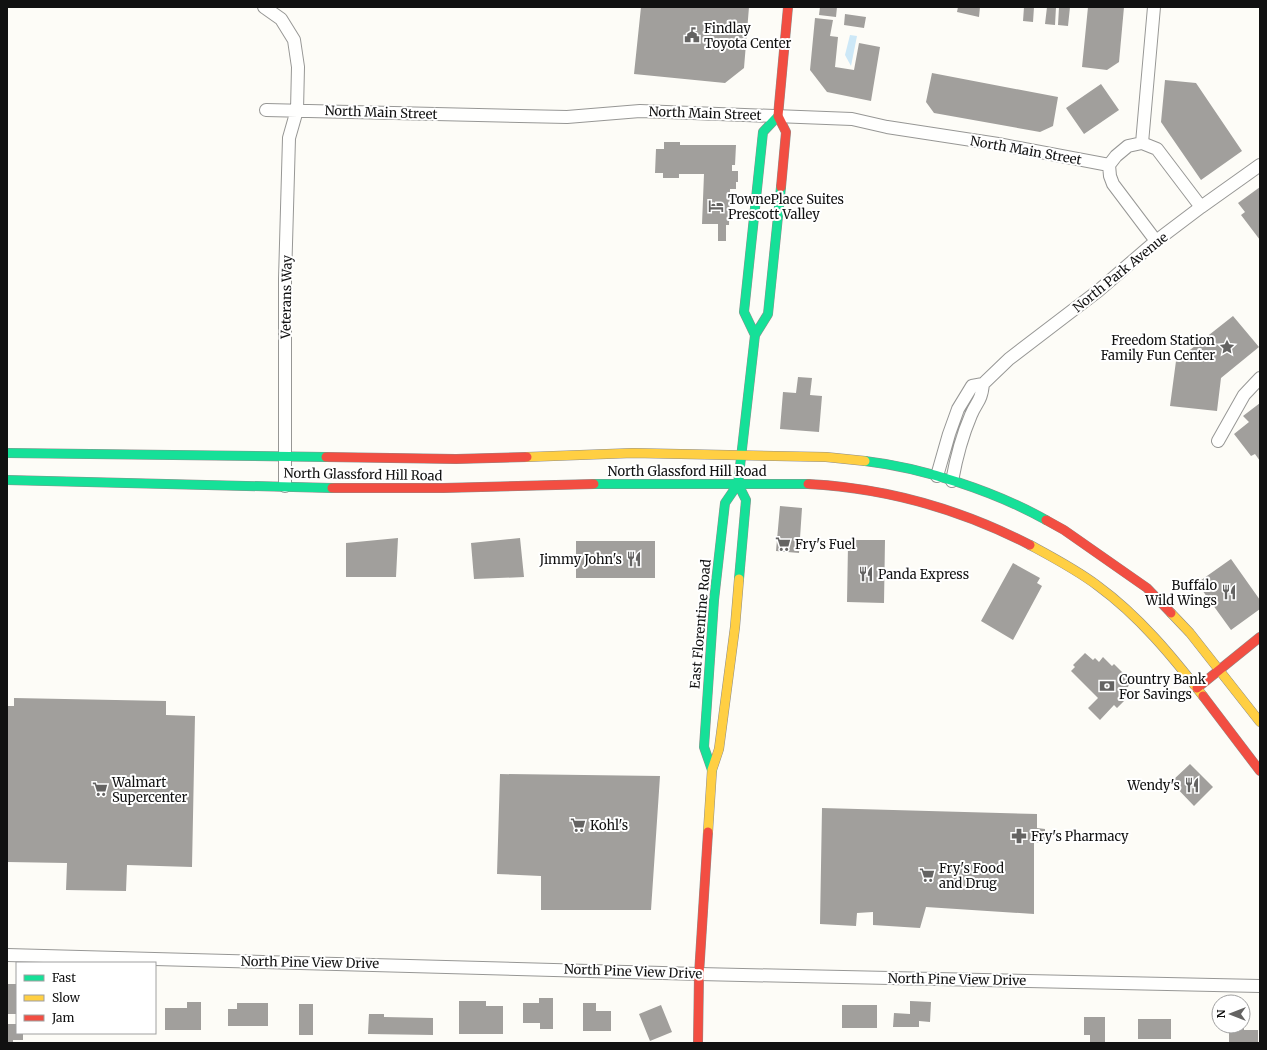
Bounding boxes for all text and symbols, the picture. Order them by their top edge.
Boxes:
place label: Findlay Toyota Center [704,20,791,52]
public building icon: Findlay Toyota Center [683,26,701,44]
street label: North Main Street [324,102,438,123]
street label: North Main Street [648,103,762,124]
street label: North Main Street [969,132,1083,169]
place label: TownePlace Suites Prescott Valley [728,191,844,223]
hotel icon: TownePlace Suites Prescott Valley [707,197,725,215]
street label: North Park Avenue [1069,229,1172,316]
street label: Veterans Way [277,255,296,340]
place label: Freedom Station Family Fun Center [1101,332,1215,364]
place icon: Freedom Station Family Fun Center [1218,338,1236,356]
street label: North Glassford Hill Road [608,463,767,480]
street label: North Glassford Hill Road [283,465,443,484]
supermarket icon: Fry's Fuel [774,535,792,553]
place label: Fry's Fuel [795,536,856,553]
restaurant icon: Jimmy John's [625,550,643,568]
place label: Jimmy John's [538,551,622,568]
street label: East Florentine Road [686,558,715,689]
restaurant icon: Panda Express [857,565,875,583]
place label: Panda Express [878,566,969,583]
place label: Buffalo Wild Wings [1144,577,1217,609]
restaurant icon: Buffalo Wild Wings [1220,583,1238,601]
place label: Country Bank For Savings [1119,671,1207,703]
bank icon: Country Bank For Savings [1098,677,1116,695]
place label: Walmart Supercenter [111,774,187,806]
restaurant icon: Wendy's [1183,776,1201,794]
place label: Wendy's [1126,777,1180,794]
supermarket icon: Walmart Supercenter [91,780,109,798]
supermarket icon: Kohl's [569,816,587,834]
place label: Kohl's [590,817,628,834]
pharmacy icon: Fry's Pharmacy [1010,827,1028,845]
place label: Fry's Pharmacy [1031,828,1129,845]
place label: Fry's Food and Drug [939,860,1004,892]
supermarket icon: Fry's Food and Drug [918,866,936,884]
street label: North Pine View Drive [241,953,380,972]
street label: North Pine View Drive [563,961,703,982]
legend [16,962,156,1034]
text: Fast [52,970,76,985]
street label: North Pine View Drive [888,970,1027,989]
text: Slow [52,990,81,1005]
north arrow [1211,994,1251,1034]
text: N [1214,1009,1228,1018]
text: Jam [51,1010,75,1025]

